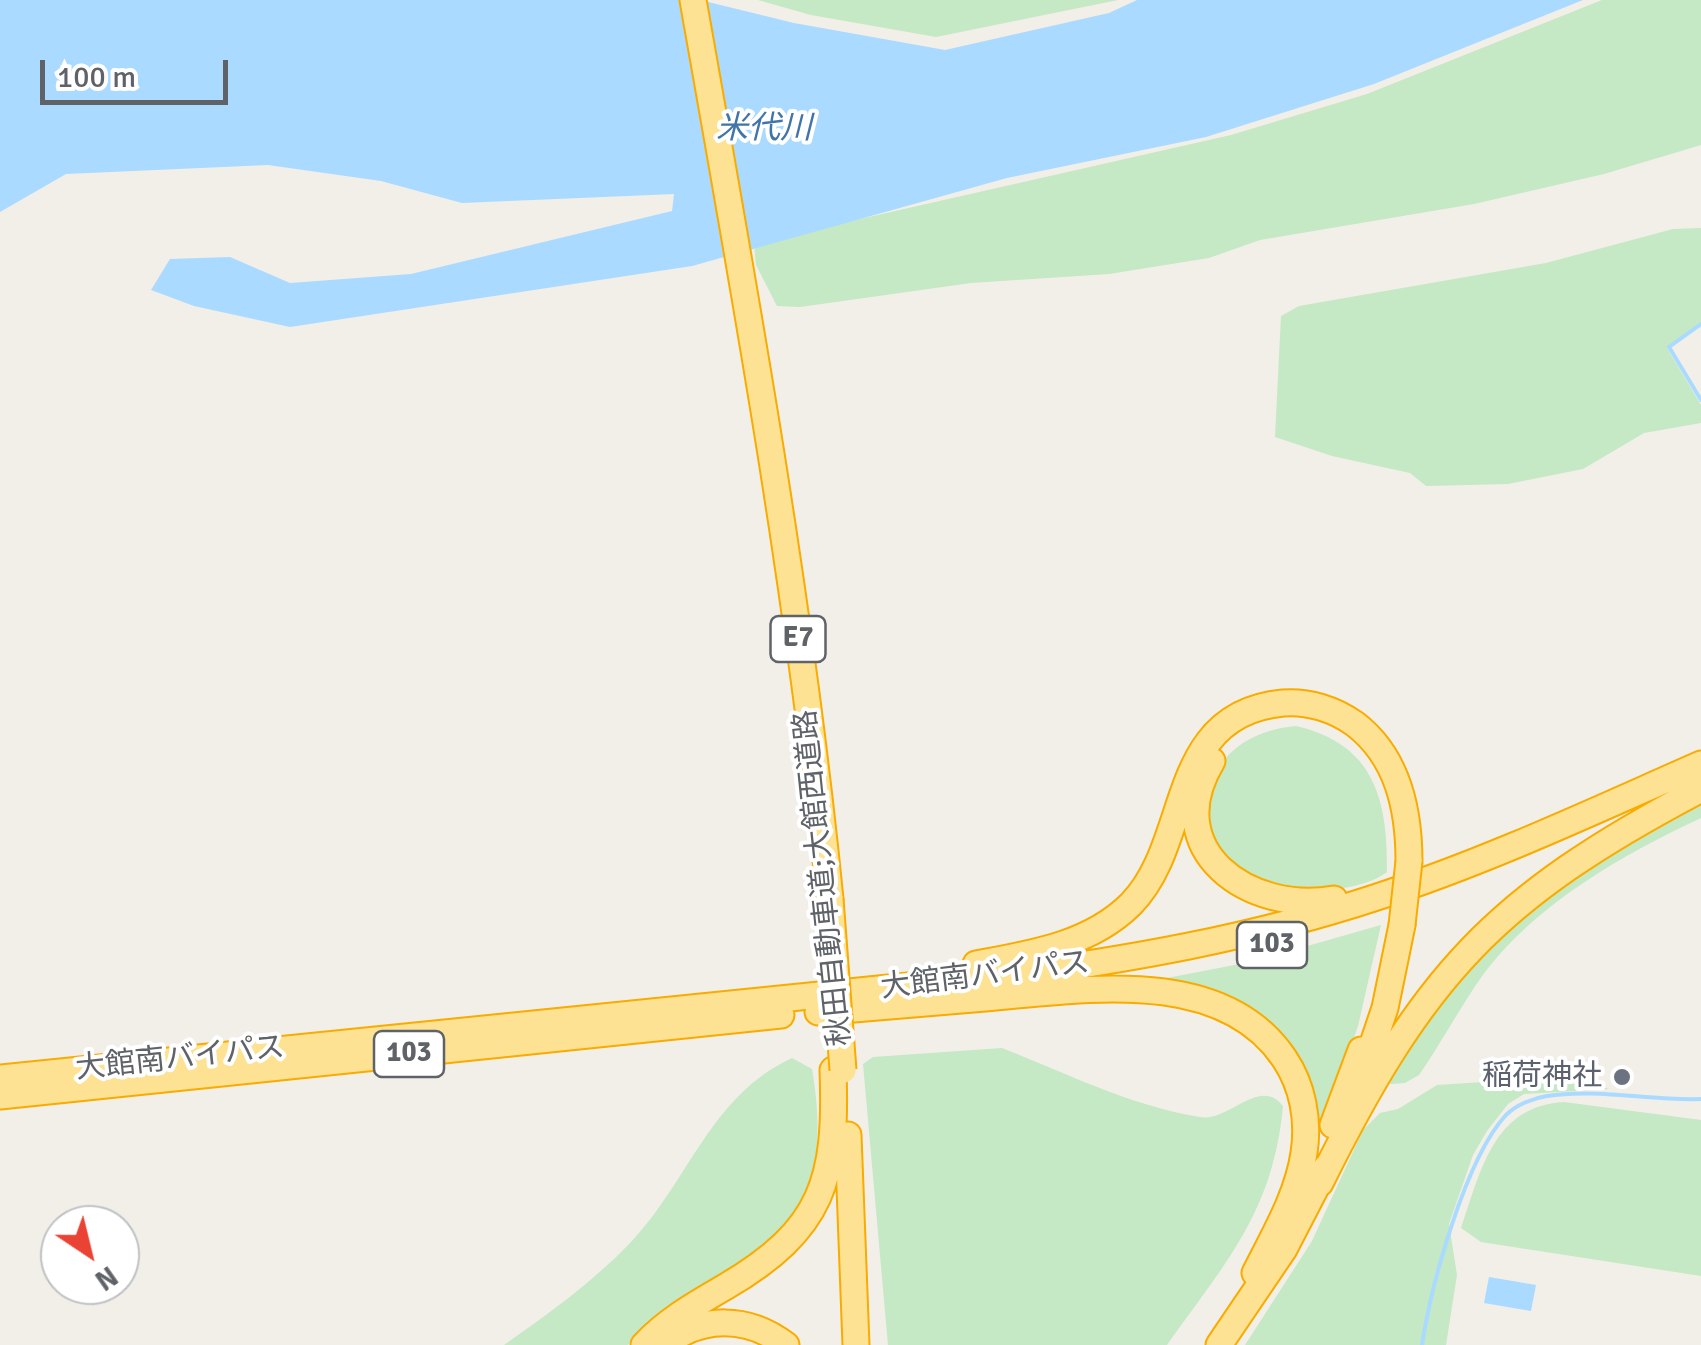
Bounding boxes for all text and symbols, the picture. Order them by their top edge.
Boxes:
scale bar [45,40,232,102]
text: 100 m [57,59,136,96]
water label: 米代川 [716,111,812,149]
road number: E7 [770,616,826,662]
street label: 秋田自動車道;大館西道路 [788,708,860,1048]
road number: 103 [1237,922,1307,968]
street label: 大館南バイパス [879,945,1091,1007]
street label: 大館南バイパス [74,1030,286,1088]
road number: 103 [374,1031,444,1077]
place label: 稲荷神社 [1482,1059,1602,1095]
marker: 稲荷神社 [1611,1066,1633,1088]
north arrow [40,1205,140,1305]
text: N [88,1258,124,1297]

